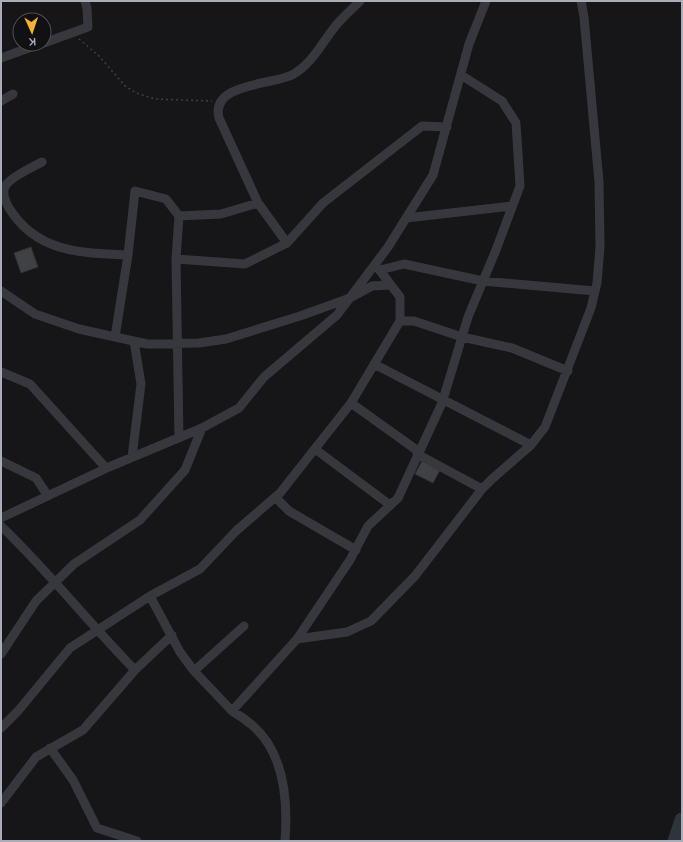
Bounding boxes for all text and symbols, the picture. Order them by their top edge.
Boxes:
north arrow [12,12,52,52]
text: K [29,35,36,49]

